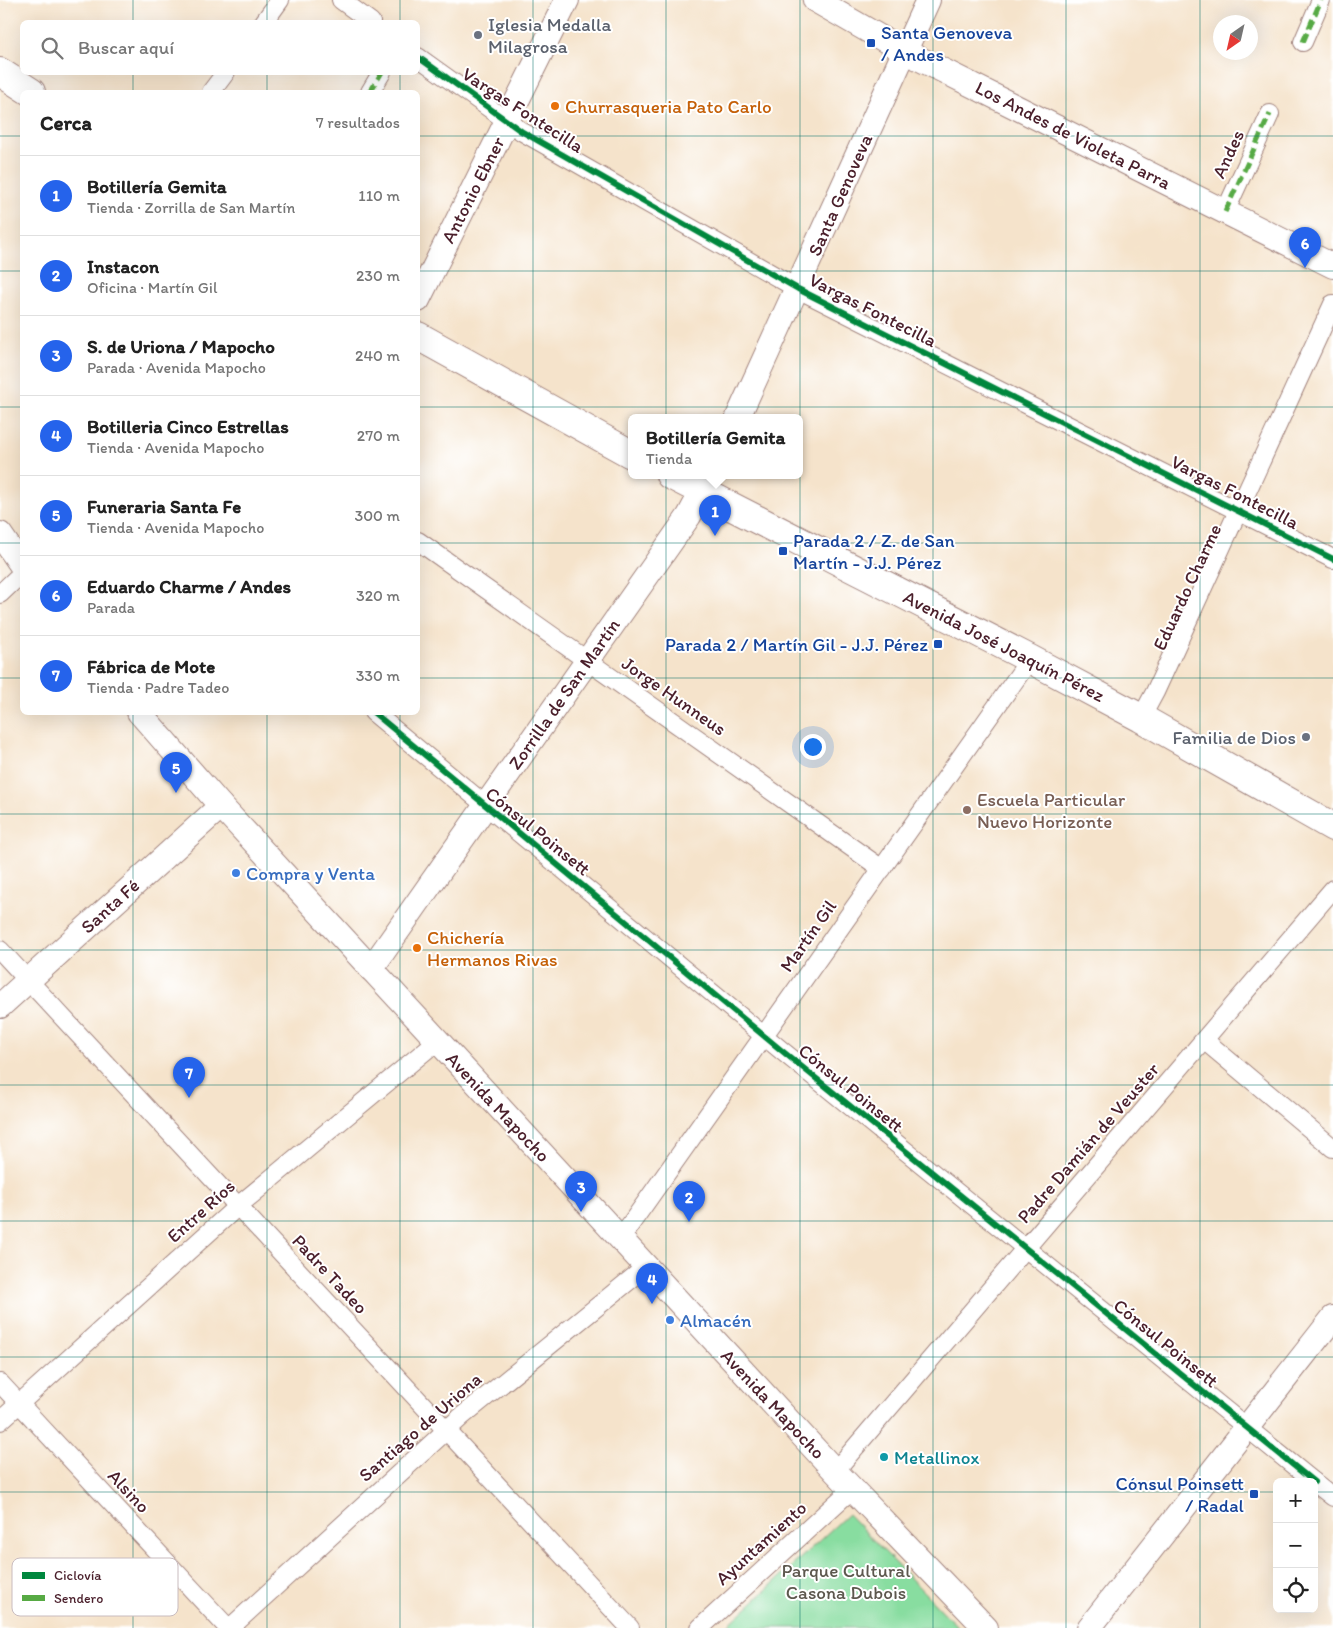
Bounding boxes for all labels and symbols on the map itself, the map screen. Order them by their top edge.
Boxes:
place label: Iglesia Medalla Milagrosa [488,13,611,58]
north arrow [1213,15,1258,60]
place label: Santa Genoveva / Andes [881,21,1012,66]
marker: Iglesia Medalla Milagrosa [472,29,484,41]
marker: Santa Genoveva / Andes [865,37,877,49]
street label: Vargas Fontecilla [458,62,588,158]
street label: Los Andes de Violeta Parra [971,76,1175,194]
place label: Churrasqueria Pato Carlo [565,95,772,118]
marker: Churrasqueria Pato Carlo [549,100,561,112]
street label: Andes [1207,126,1249,182]
street label: Santa Genoveva [803,130,877,260]
street label: Antonio Ebner [436,133,510,247]
pin: 6 [1289,227,1321,268]
street label: Vargas Fontecilla [805,268,941,352]
street label: Vargas Fontecilla [1167,450,1303,534]
pin: 1 [699,495,731,536]
street label: Eduardo Charme [1148,520,1226,654]
place label: Parada 2 / Z. de San Martín - J.J. Pérez [793,529,955,574]
marker: Parada 2 / Z. de San Martín - J.J. Pérez [777,545,789,557]
street label: Avenida José Joaquín Pérez [900,585,1109,707]
street label: Zorrilla de San Martín [503,614,625,774]
place label: Parada 2 / Martín Gil - J.J. Pérez [665,633,928,656]
marker: Parada 2 / Martín Gil - J.J. Pérez [932,638,944,650]
street label: Jorge Hunneus [617,652,731,740]
place label: Familia de Dios [1173,726,1296,749]
marker: Familia de Dios [1300,731,1312,743]
your location [800,734,826,760]
pin: 5 [160,752,192,793]
street label: Cónsul Poinsett [481,782,595,880]
place label: Escuela Particular Nuevo Horizonte [977,788,1126,833]
marker: Escuela Particular Nuevo Horizonte [961,804,973,816]
place label: Compra y Venta [246,862,375,885]
marker: Compra y Venta [230,867,242,879]
street label: Santa Fé [76,874,144,938]
street label: Martín Gil [775,895,842,976]
place label: Chichería Hermanos Rivas [427,926,558,971]
marker: Chichería Hermanos Rivas [411,942,423,954]
street label: Cónsul Poinsett [794,1039,908,1137]
street label: Avenida Mapocho [441,1047,555,1167]
pin: 7 [173,1057,205,1098]
street label: Padre Damián de Veuster [1012,1057,1164,1228]
pin: 3 [565,1171,597,1212]
street label: Entre Ríos [162,1174,240,1248]
pin: 2 [673,1181,705,1222]
street label: Padre Tadeo [287,1229,373,1319]
pin: 4 [636,1263,668,1304]
street label: Cónsul Poinsett [1109,1294,1223,1392]
place label: Almacén [680,1309,752,1332]
marker: Almacén [664,1314,676,1326]
street label: Avenida Mapocho [716,1344,830,1464]
street label: Santiago de Uriona [354,1367,486,1487]
place label: Metallinox [894,1446,979,1469]
marker: Metallinox [878,1451,890,1463]
street label: Alsino [103,1464,155,1518]
place label: Cónsul Poinsett / Radal [1116,1472,1245,1517]
marker: Cónsul Poinsett / Radal [1248,1488,1260,1500]
street label: Ayuntamiento [711,1496,811,1590]
legend [12,1558,178,1616]
park label: Parque Cultural Casona Dubois [781,1559,911,1604]
text: Ciclovía [54,1567,102,1584]
text: Sendero [54,1590,103,1607]

